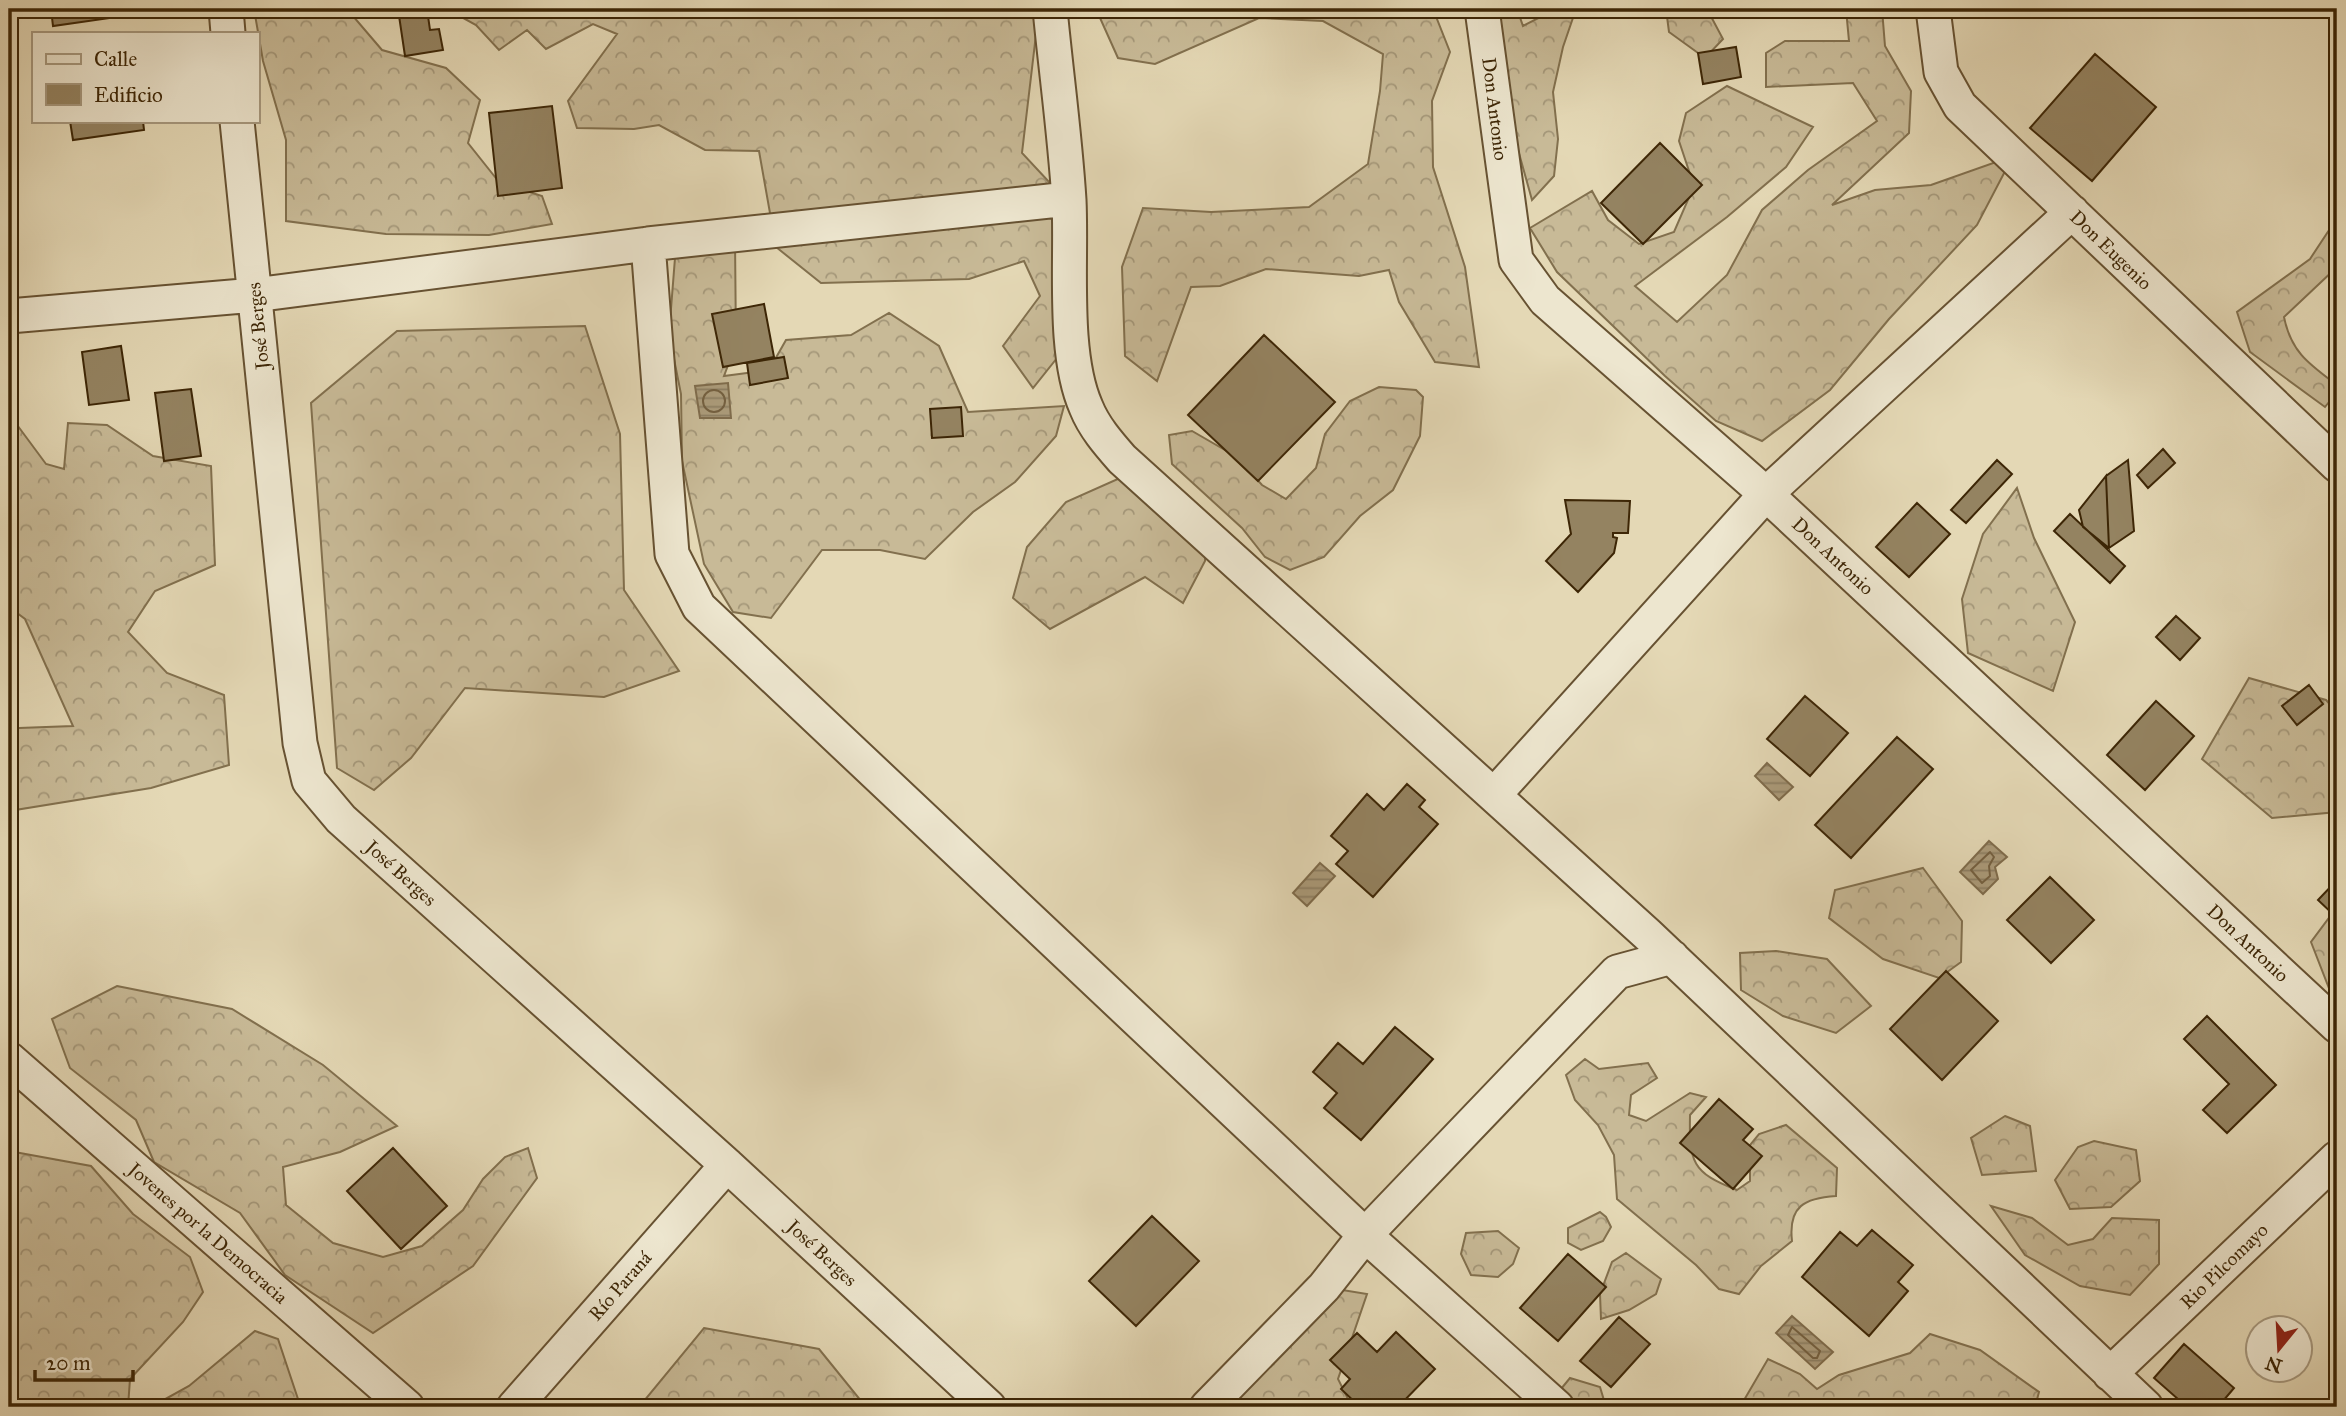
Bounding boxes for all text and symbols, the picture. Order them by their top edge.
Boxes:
legend [32,32,259,122]
text: Calle [94,46,137,72]
street label: Don Antonio [1477,56,1513,162]
text: Edificio [94,82,163,108]
street label: Don Eugenio [2065,205,2157,296]
street label: José Berges [242,281,275,373]
street label: Don Antonio [1787,512,1879,600]
street label: José Berges [359,834,441,912]
street label: Don Antonio [2202,899,2294,987]
street label: Jovenes por la Democracia [122,1156,293,1310]
street label: José Berges [780,1213,862,1292]
street label: Rio Pilcomayo [2175,1218,2273,1314]
street label: Río Paraná [584,1246,657,1325]
north arrow [2244,1314,2314,1384]
scale bar [35,1339,133,1383]
text: 20 m [46,1350,91,1376]
text: N [2263,1351,2285,1378]

